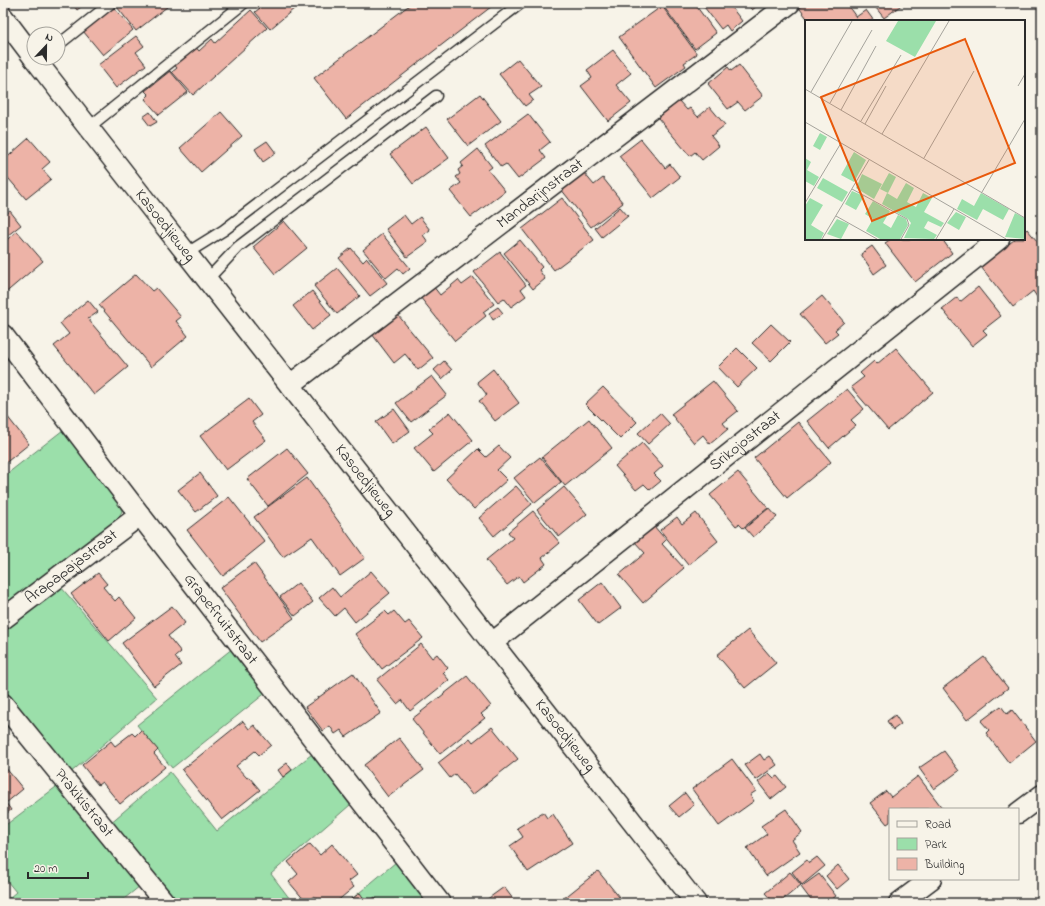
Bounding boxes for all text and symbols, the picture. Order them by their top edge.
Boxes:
inset map [805,20,1025,240]
north arrow [26,26,66,66]
text: N [43,29,56,46]
street label: Mandarijnstraat [492,152,589,235]
street label: Kasoedjieweg [129,184,201,268]
street label: Srikojostraat [704,405,787,477]
street label: Kasoedjieweg [329,439,401,523]
street label: Arapapajastraat [20,523,124,610]
street label: Grapefruitstraat [177,568,264,671]
street label: Kasoedjieweg [529,694,601,778]
street label: Prakikistraat [48,764,120,843]
legend [889,808,1019,880]
text: Road [925,816,951,834]
text: Park [925,836,947,854]
scale bar [28,854,88,880]
text: Building [924,856,964,875]
text: 20 m [34,860,57,878]

